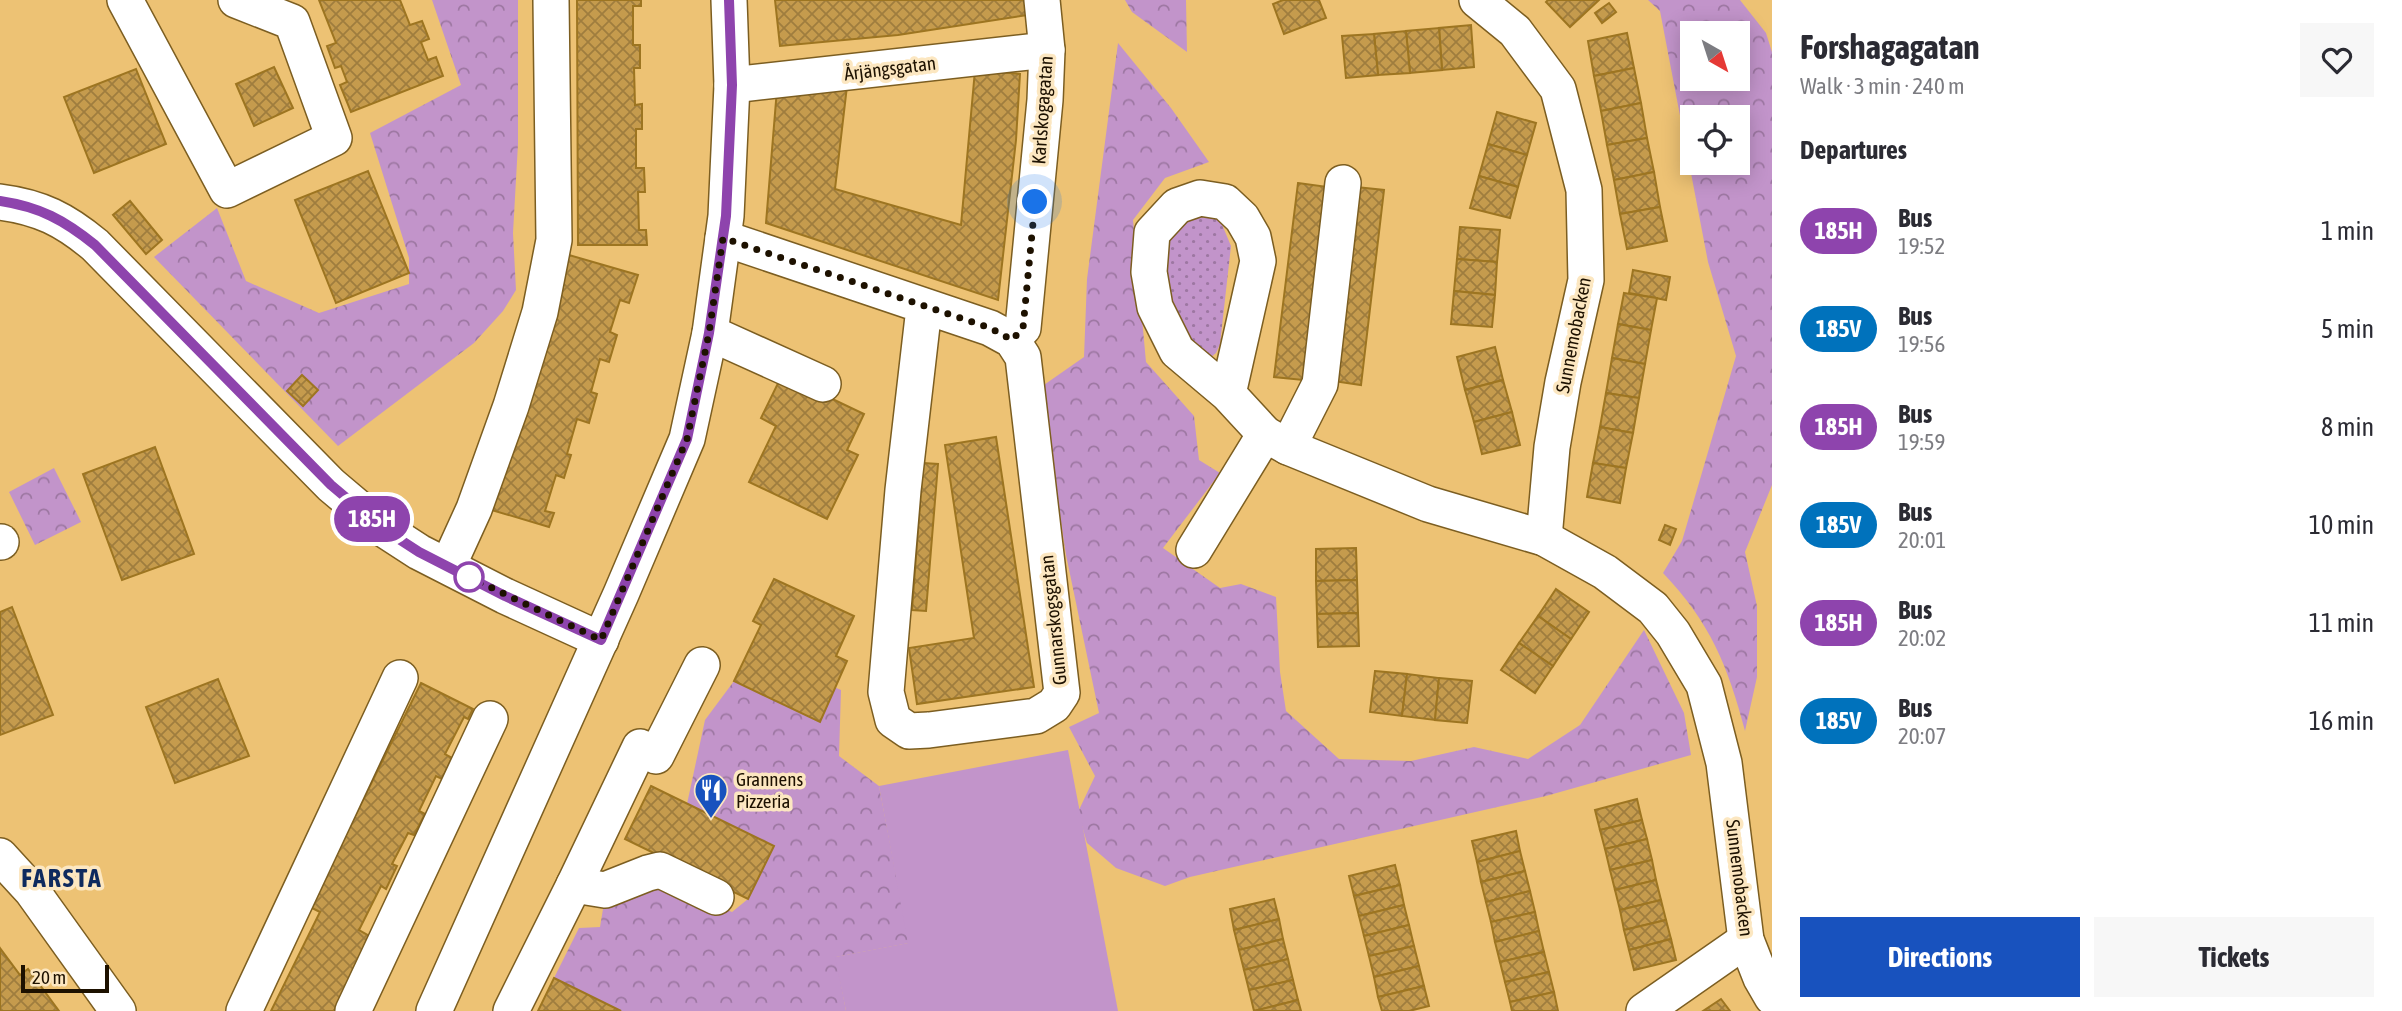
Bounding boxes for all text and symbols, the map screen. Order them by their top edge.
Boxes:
north arrow [1680,21,1750,91]
map controls [1680,21,1750,175]
button: heart [2300,23,2374,97]
text: Forshagagatan [1800,28,1980,66]
street label: Årjängsgatan [843,51,937,85]
street label: Karlskogagatan [1027,55,1057,165]
text: Walk · 3 min · 240 m [1800,73,1964,99]
button: locate [1680,105,1750,175]
text: Departures [1800,135,1907,165]
your location [1017,184,1052,219]
text: Bus [1898,203,1932,233]
text: 1 min [2321,216,2374,246]
text: 185H [1815,217,1862,244]
text: 19:52 [1898,233,1945,259]
street label: Sunnemobacken [1551,275,1595,395]
text: Bus [1898,301,1932,331]
text: 5 min [2321,314,2374,344]
text: 185V [1816,315,1861,342]
text: 19:56 [1898,331,1945,357]
text: Bus [1898,399,1932,429]
text: 8 min [2321,412,2374,442]
text: 185H [1815,413,1862,440]
text: 19:59 [1898,429,1945,455]
line badge: 185H [323,496,421,542]
text: Bus [1898,497,1932,527]
text: 185H [348,505,396,532]
text: 10 min [2309,510,2374,540]
text: 185V [1816,511,1861,538]
text: 20:01 [1898,527,1946,553]
street label: Gunnarskogsgatan [1035,554,1071,686]
unlabelled marker [454,562,484,592]
text: Bus [1898,595,1932,625]
text: 11 min [2309,608,2374,638]
text: 185H [1815,609,1862,636]
text: 20:02 [1898,625,1946,651]
text: Bus [1898,693,1932,723]
text: 16 min [2309,706,2374,736]
text: 185V [1816,707,1861,734]
text: 20:07 [1898,723,1946,749]
place label: Grannens Pizzeria [736,768,803,812]
restaurant icon: Grannens Pizzeria [692,771,730,820]
street label: Sunnemobacken [1722,818,1758,938]
district label: FARSTA [21,863,103,893]
button: Directions [1800,917,2080,997]
button: Tickets [2094,917,2374,997]
scale bar [21,962,108,994]
text: 20 m [32,966,66,988]

